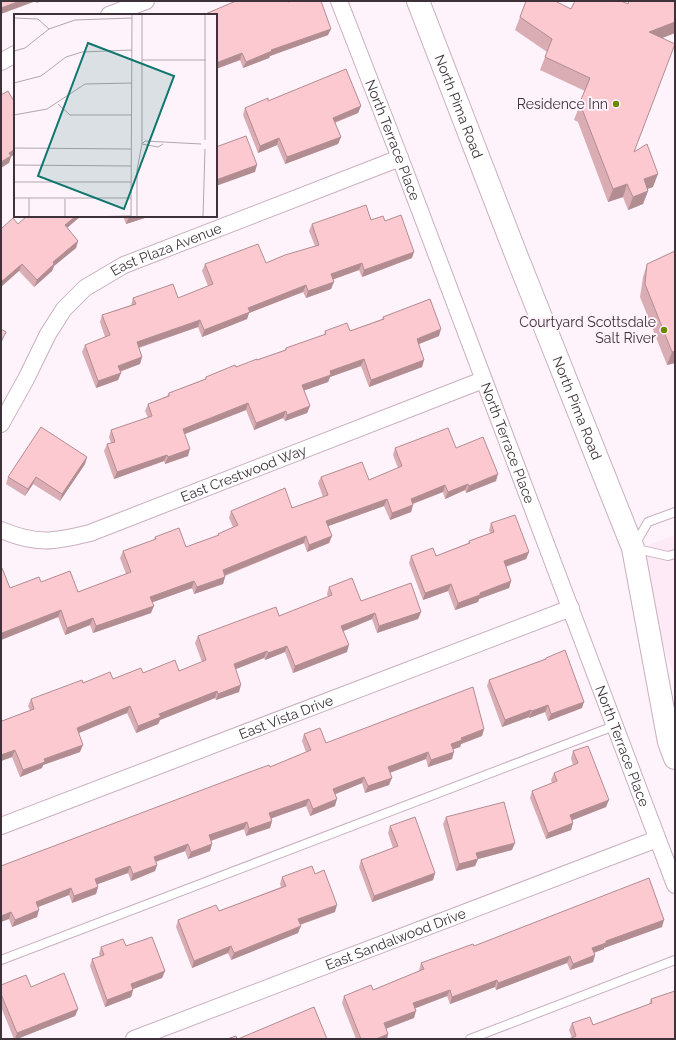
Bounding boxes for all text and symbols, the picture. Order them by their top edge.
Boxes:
inset map [14,14,217,217]
street label: North Pima Road [431,52,486,161]
street label: North Terrace Place [362,77,423,203]
place label: Residence Inn [517,96,608,112]
marker: Residence Inn [611,99,621,109]
street label: East Plaza Avenue [108,220,224,279]
place label: Courtyard Scottsdale Salt River [519,314,656,346]
marker: Courtyard Scottsdale Salt River [659,325,669,335]
street label: North Pima Road [549,354,605,462]
street label: North Terrace Place [478,380,538,506]
street label: East Crestwood Way [178,441,309,505]
street label: North Terrace Place [592,683,653,809]
street label: East Vista Drive [237,692,335,742]
street label: East Sandalwood Drive [323,905,468,973]

